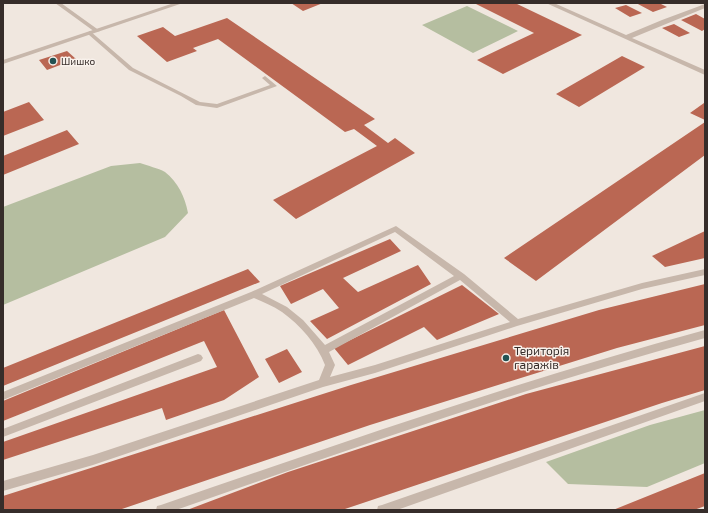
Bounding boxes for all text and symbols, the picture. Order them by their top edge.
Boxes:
place label: Шишко [61,55,96,67]
marker: Шишко [48,56,58,66]
place label: Територія гаражів [514,343,569,371]
marker: Територія гаражів [501,353,511,363]

